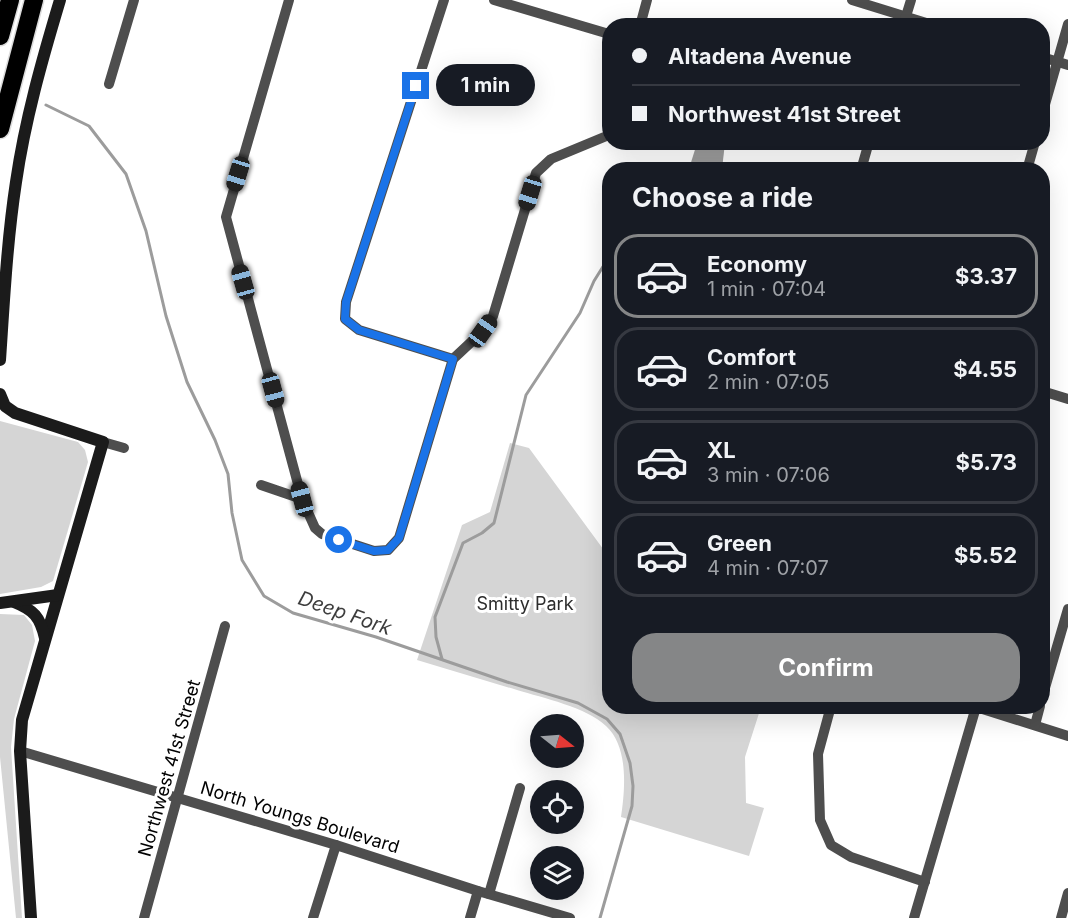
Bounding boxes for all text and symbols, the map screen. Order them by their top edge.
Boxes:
text: Altadena Avenue [668,43,852,69]
callout: 1 min [437,65,536,107]
route end [402,72,429,99]
text: 1 min [461,73,510,97]
text: Northwest 41st Street [668,101,901,127]
car [224,154,252,194]
car [516,173,544,213]
text: Choose a ride [632,181,813,214]
icon: car [635,249,689,303]
text: Economy [707,251,807,277]
car [229,262,257,302]
text: $3.37 [955,263,1017,289]
text: 1 min · 07:04 [707,277,826,301]
car [465,311,501,351]
icon: car [635,342,689,396]
text: Comfort [707,344,796,370]
text: $4.55 [953,356,1017,382]
car [260,370,286,410]
text: 2 min · 07:05 [707,370,829,394]
icon: car [635,435,689,489]
text: XL [707,437,736,463]
text: $5.73 [956,449,1017,475]
text: 3 min · 07:06 [707,463,830,487]
car [289,479,315,519]
route start [325,526,352,553]
icon: car [635,528,689,582]
text: Green [707,530,772,556]
text: $5.52 [954,542,1017,568]
text: 4 min · 07:07 [707,556,829,580]
water label: Deep Fork [295,586,396,640]
park label: Smitty Park [476,593,574,614]
button: Confirm [632,633,1020,702]
street label: Northwest 41st Street [134,677,204,859]
north arrow [530,714,584,768]
map controls [530,714,584,900]
street label: North Youngs Boulevard [198,777,402,857]
button: locate [530,780,584,834]
button: layers [530,846,584,900]

